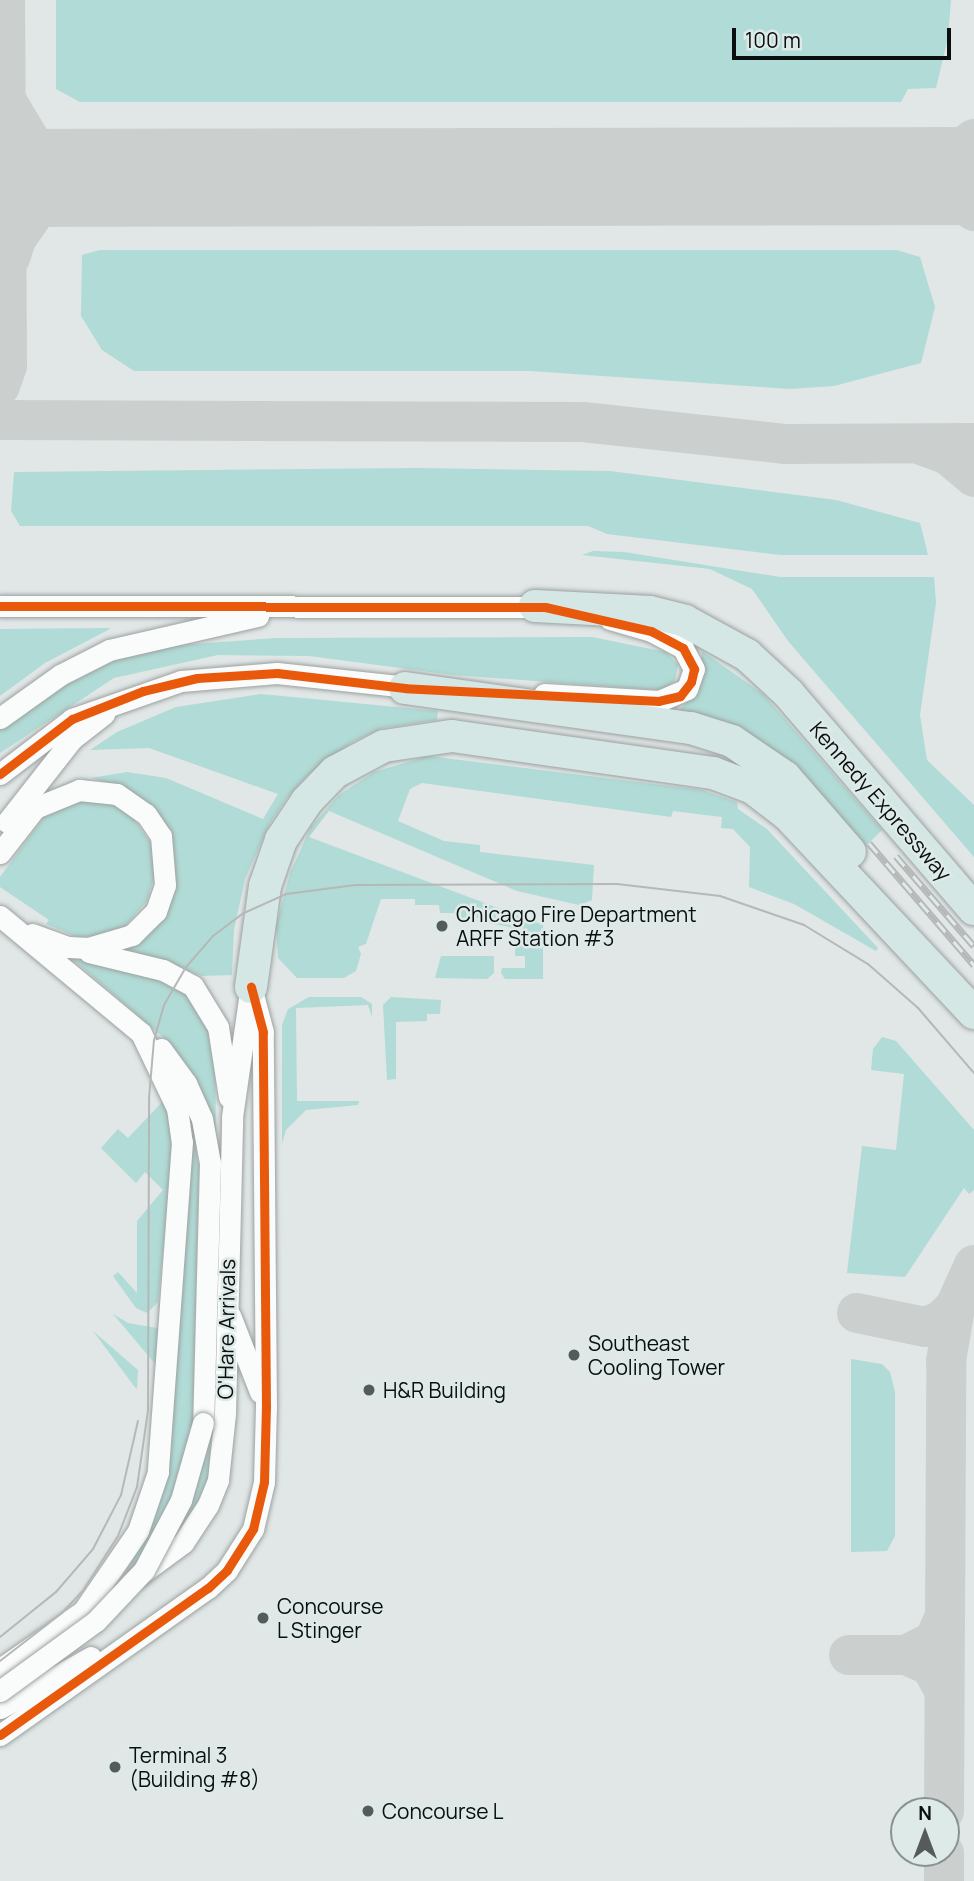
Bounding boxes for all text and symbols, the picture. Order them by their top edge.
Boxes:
scale bar [736,14,955,58]
text: 100 m [745,26,801,54]
street label: Kennedy Expressway [805,716,957,886]
place label: Chicago Fire Department ARFF Station #3 [456,901,697,951]
marker: Chicago Fire Department ARFF Station #3 [434,918,450,934]
street label: O'Hare Arrivals [212,1259,240,1399]
place label: Southeast Cooling Tower [588,1330,725,1380]
marker: Southeast Cooling Tower [566,1347,582,1363]
place label: H&R Building [383,1377,506,1403]
marker: H&R Building [361,1382,377,1398]
place label: Concourse L Stinger [277,1593,384,1643]
marker: Concourse L Stinger [255,1610,271,1626]
place label: Terminal 3 (Building #8) [129,1742,260,1792]
marker: Terminal 3 (Building #8) [107,1759,123,1775]
north arrow [890,1797,960,1867]
place label: Concourse L [382,1798,503,1824]
text: N [918,1800,932,1826]
marker: Concourse L [360,1803,376,1819]

